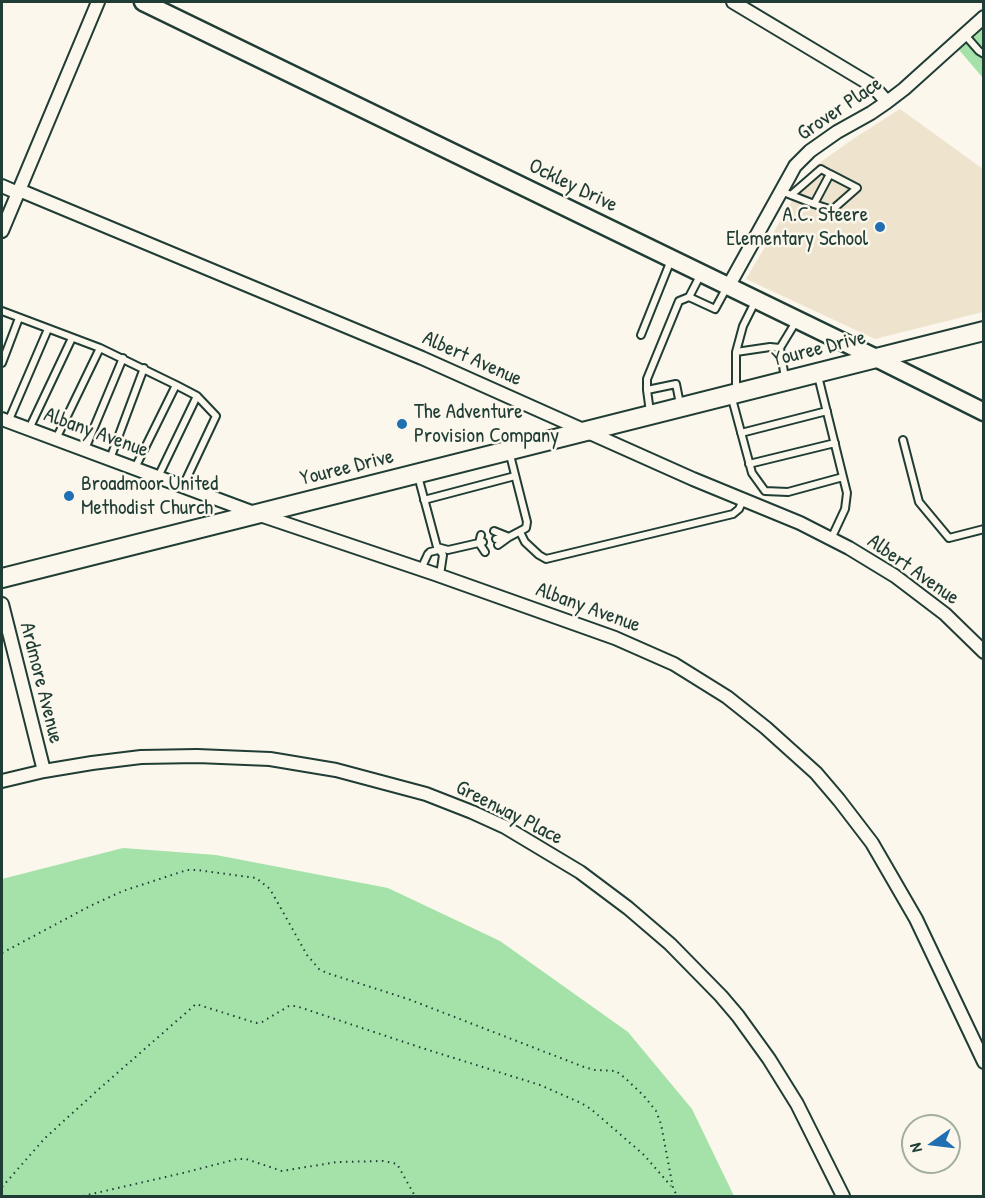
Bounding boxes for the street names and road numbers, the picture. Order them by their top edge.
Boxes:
street label: Grover Place [793,72,887,146]
street label: Ockley Drive [524,154,622,218]
street label: Youree Drive [770,325,868,373]
street label: Albert Avenue [418,326,526,392]
street label: Albany Avenue [40,402,152,464]
street label: Youree Drive [298,444,396,492]
street label: Albert Avenue [862,529,964,611]
street label: Albany Avenue [532,577,644,639]
street label: Ardmore Avenue [14,620,68,746]
street label: Greenway Place [451,775,567,851]

